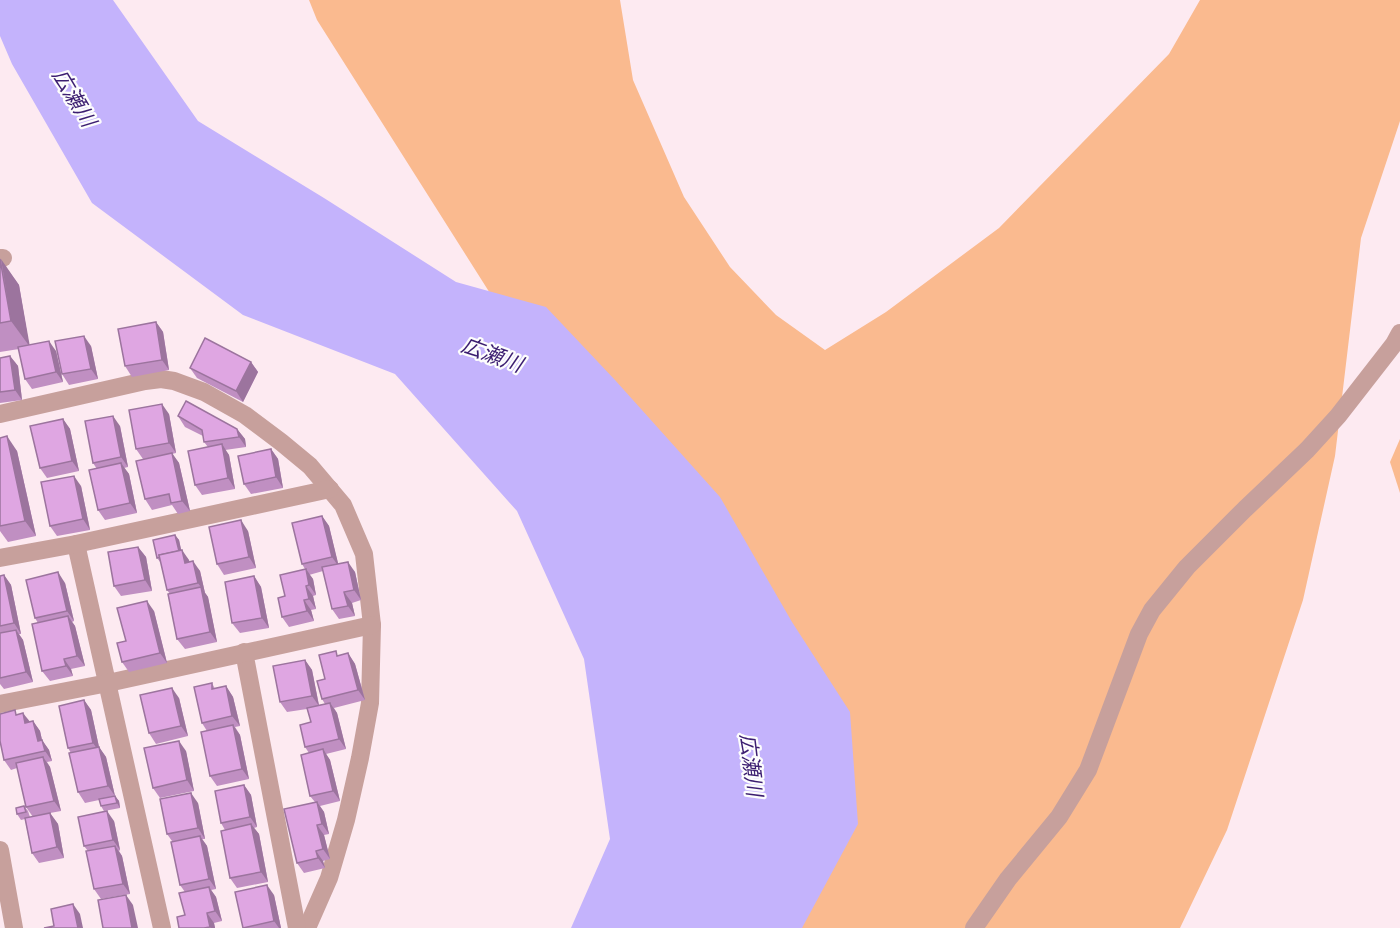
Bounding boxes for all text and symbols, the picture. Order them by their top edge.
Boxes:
water label: 広瀬川 [47,64,103,133]
water label: 広瀬川 [458,331,528,379]
water label: 広瀬川 [734,732,769,800]

